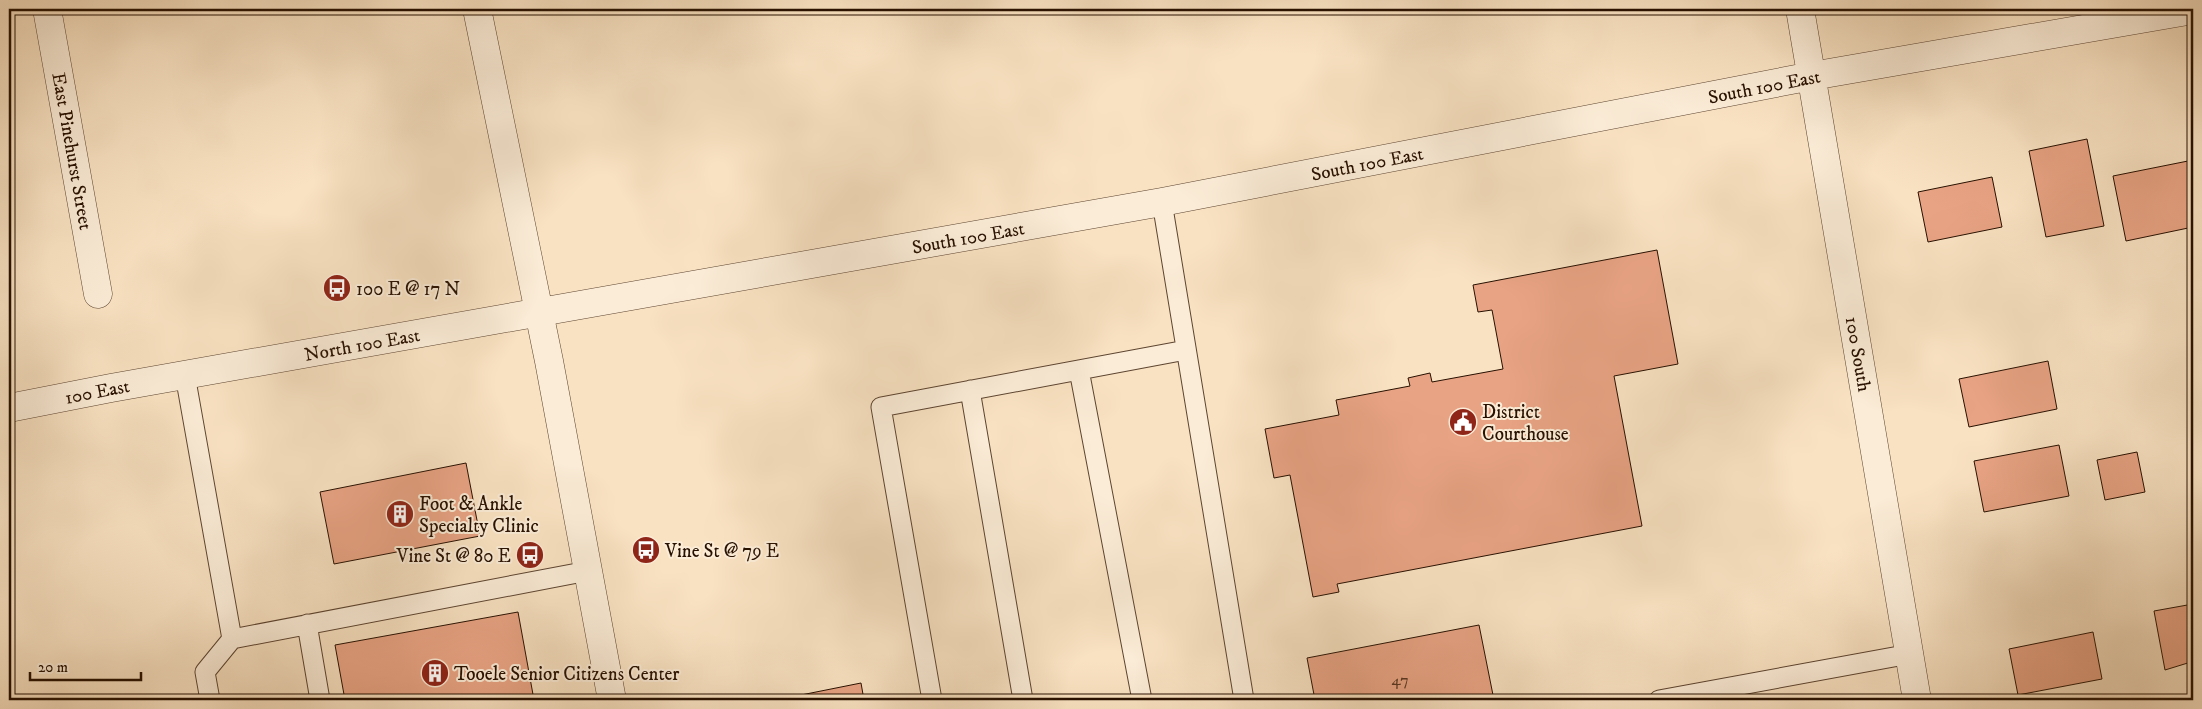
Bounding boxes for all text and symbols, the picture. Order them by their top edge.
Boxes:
street label: South 100 East [1706,65,1822,110]
street label: East Pinehurst Street [46,71,97,232]
street label: South 100 East [1309,142,1425,187]
street label: South 100 East [910,217,1026,260]
bus stop icon: 100 E @ 17 N [322,273,352,303]
place label: 100 E @ 17 N [356,278,460,301]
street label: 100 South [1840,315,1875,394]
street label: North 100 East [303,324,422,367]
street label: 100 East [63,375,132,410]
place label: District Courthouse [1482,401,1569,446]
public building icon: District Courthouse [1448,407,1478,437]
place label: Foot & Ankle Specialty Clinic [419,493,539,538]
building icon: Foot & Ankle Specialty Clinic [385,499,415,529]
bus stop icon: Vine St @ 79 E [631,535,661,565]
bus stop icon: Vine St @ 80 E [515,540,545,570]
place label: Vine St @ 79 E [664,540,779,563]
place label: Vine St @ 80 E [396,545,511,568]
scale bar [30,649,141,681]
text: 20 m [38,658,68,677]
building icon: Tooele Senior Citizens Center [420,658,450,688]
place label: Tooele Senior Citizens Center [454,663,679,686]
house number: 47 [1391,670,1409,690]

